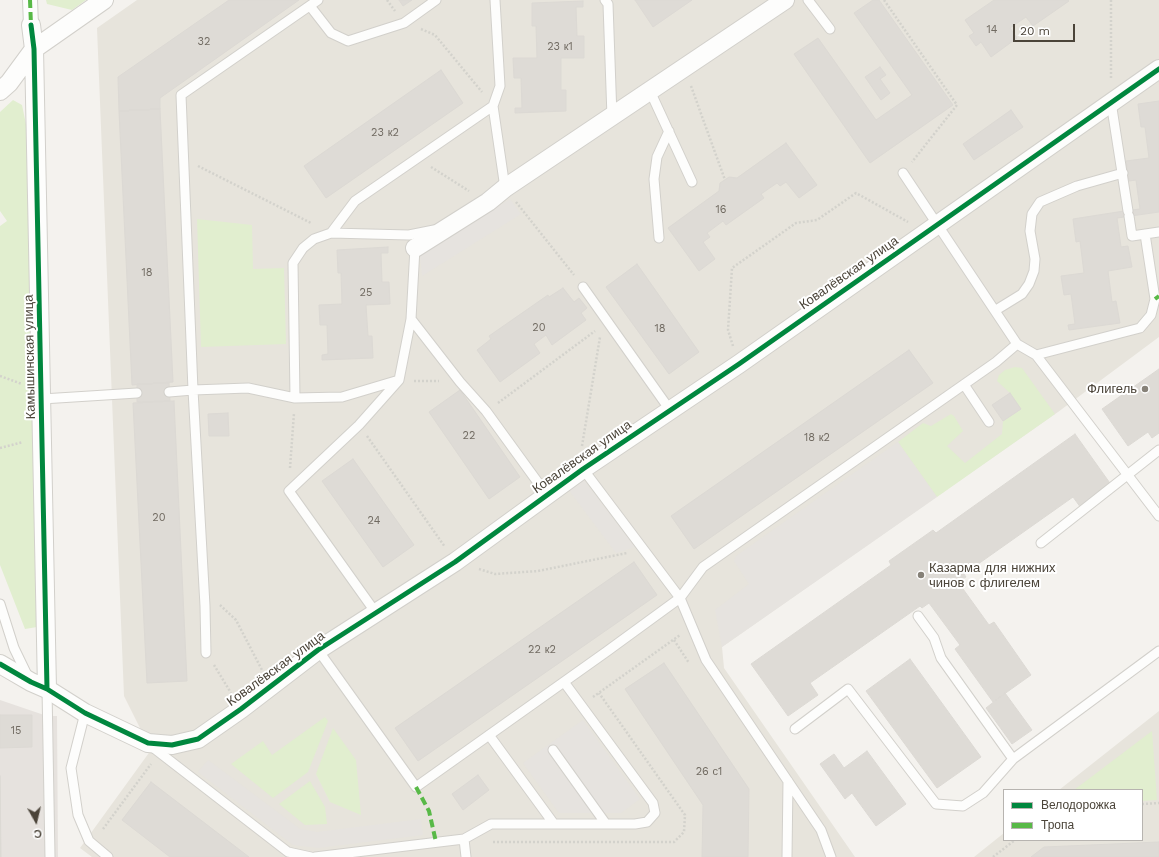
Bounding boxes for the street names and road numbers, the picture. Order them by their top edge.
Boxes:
street label: Ковалёвская улица [796,233,902,313]
street label: Камышинская улица [21,294,39,420]
street label: Ковалёвская улица [529,417,635,497]
street label: Ковалёвская улица [224,628,328,710]

